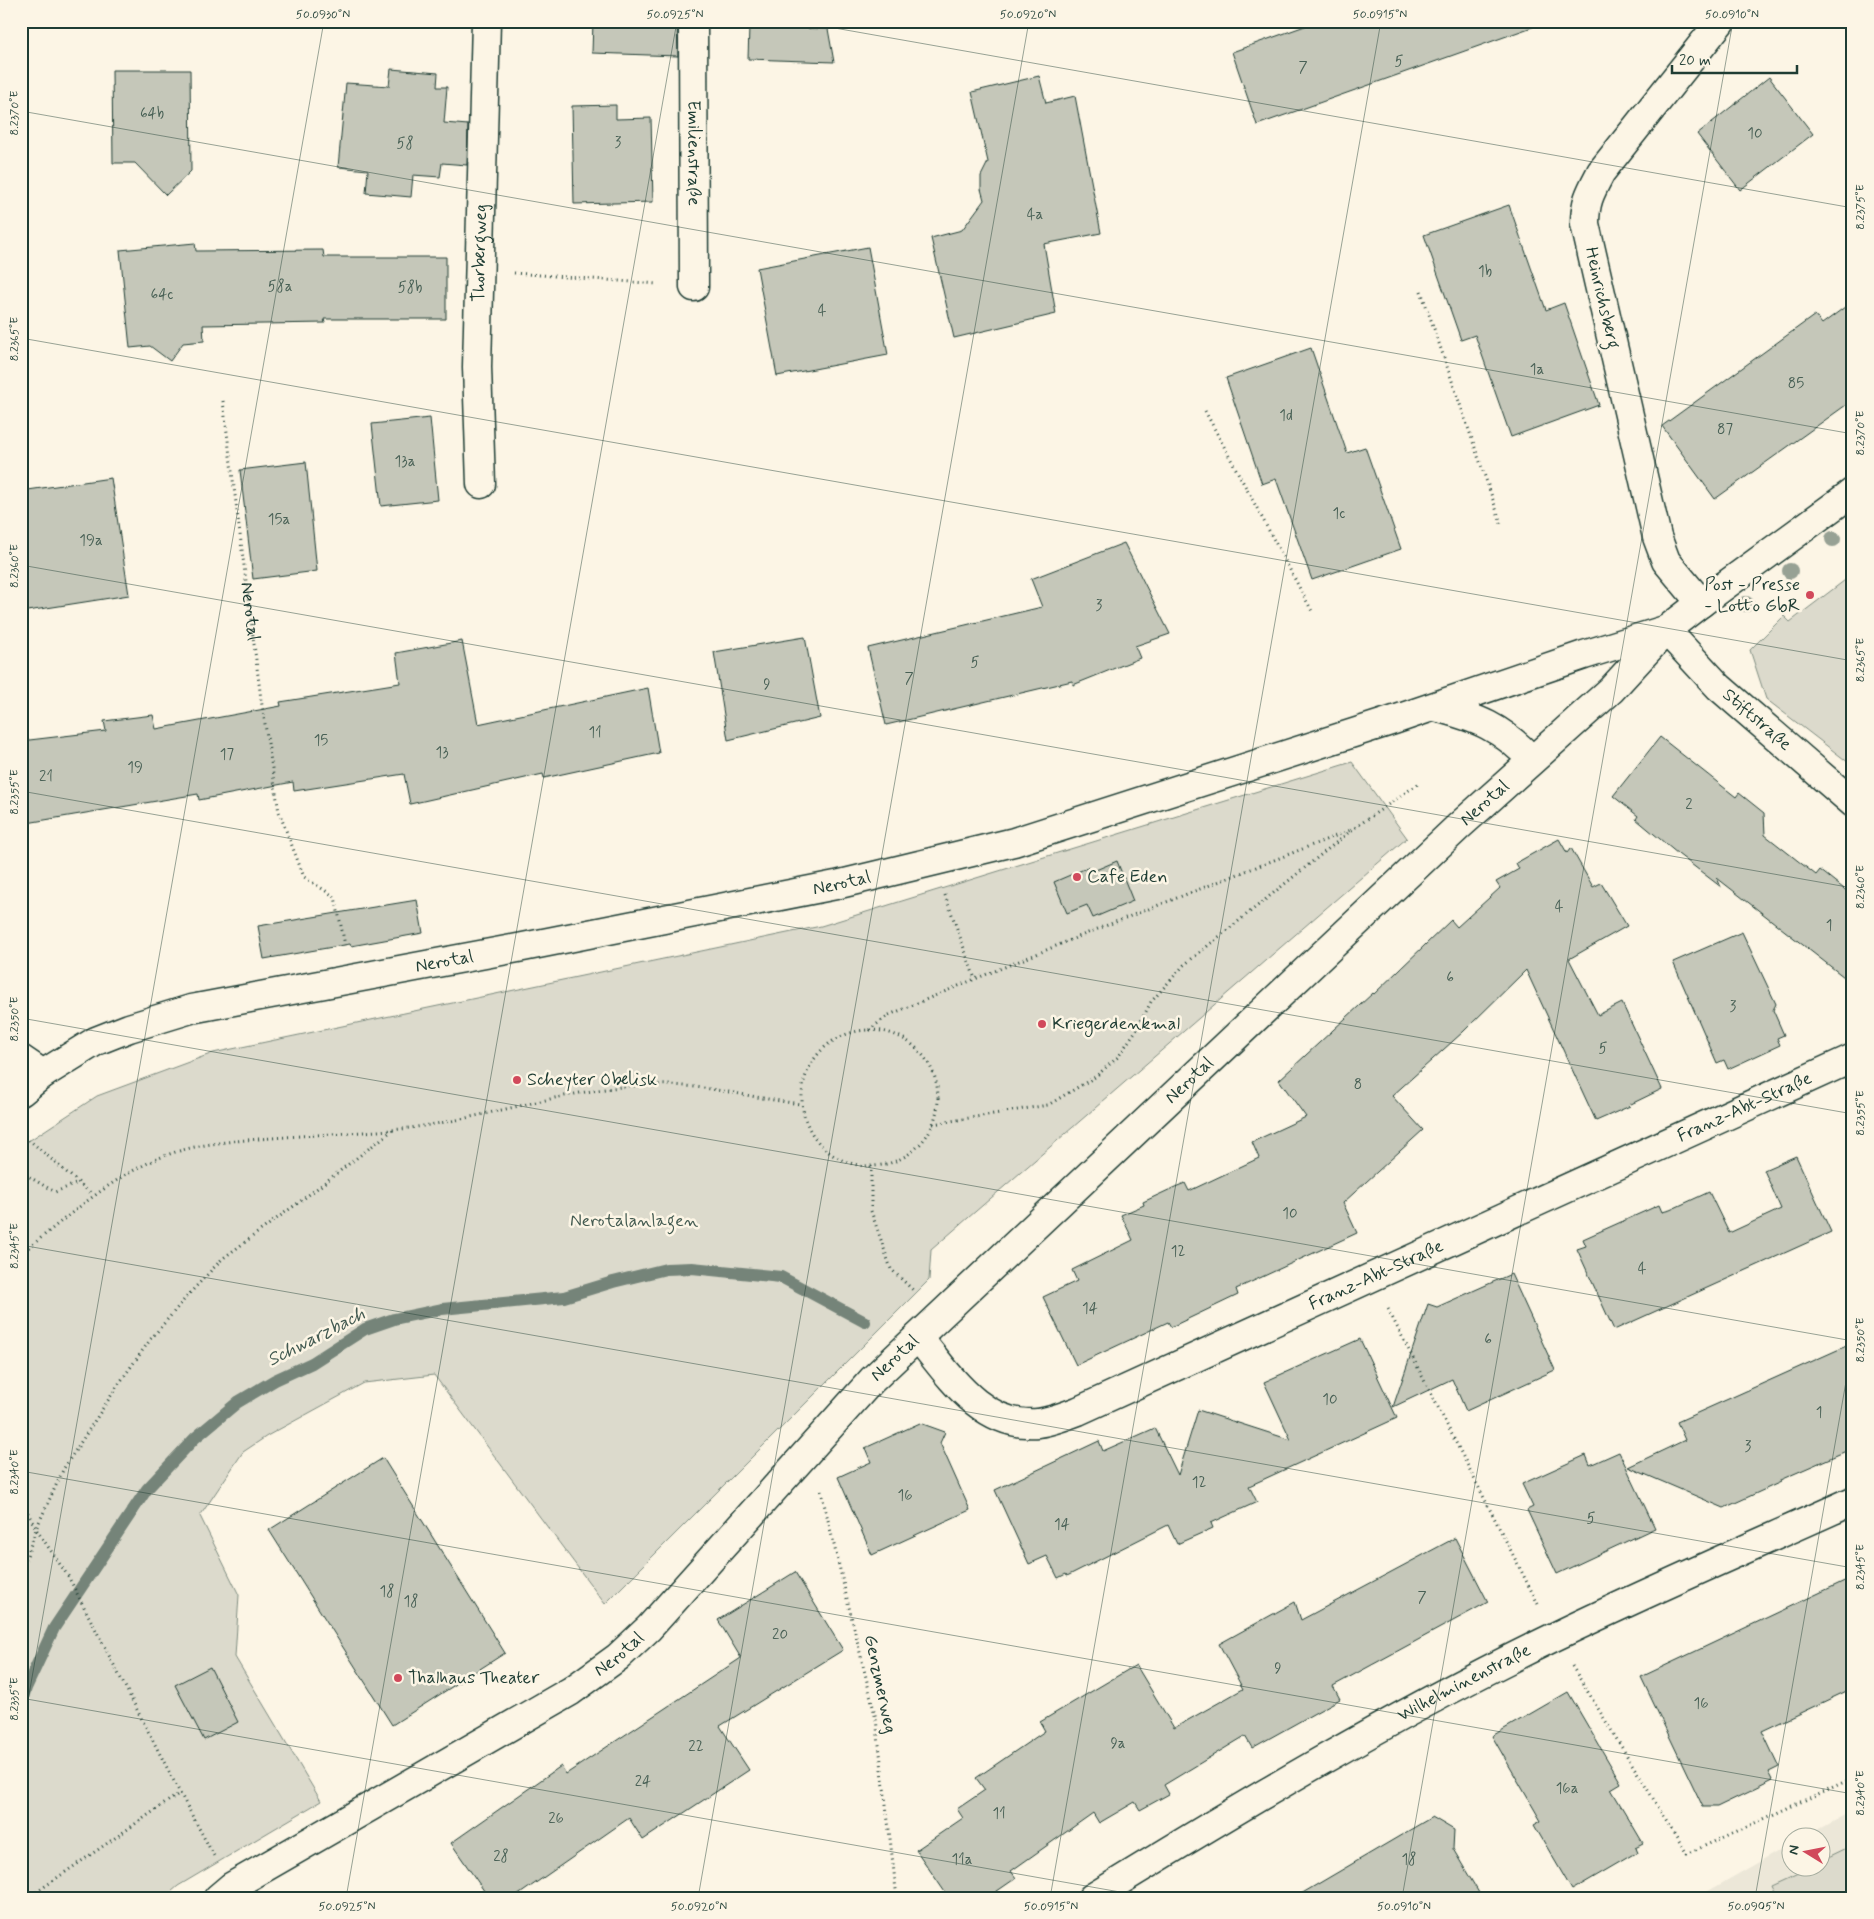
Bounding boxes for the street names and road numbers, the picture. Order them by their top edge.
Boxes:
street label: Emilienstraße [681,100,706,206]
street label: Thorbergweg [467,204,494,303]
street label: Heinrichsberg [1577,245,1625,352]
street label: Nerotal [234,581,265,642]
street label: Stiftstraße [1717,683,1797,757]
street label: Nerotal [1455,775,1515,832]
street label: Nerotal [811,865,873,901]
street label: Nerotal [413,944,475,979]
street label: Nerotal [1160,1052,1219,1109]
street label: Franz-Abt-Straße [1674,1066,1816,1148]
street label: Franz-Abt-Straße [1305,1234,1447,1316]
street label: Nerotal [865,1329,925,1387]
street label: Nerotal [589,1626,649,1682]
street label: Genzmerweg [858,1632,902,1736]
street label: Wilhelminenstraße [1393,1638,1535,1728]

